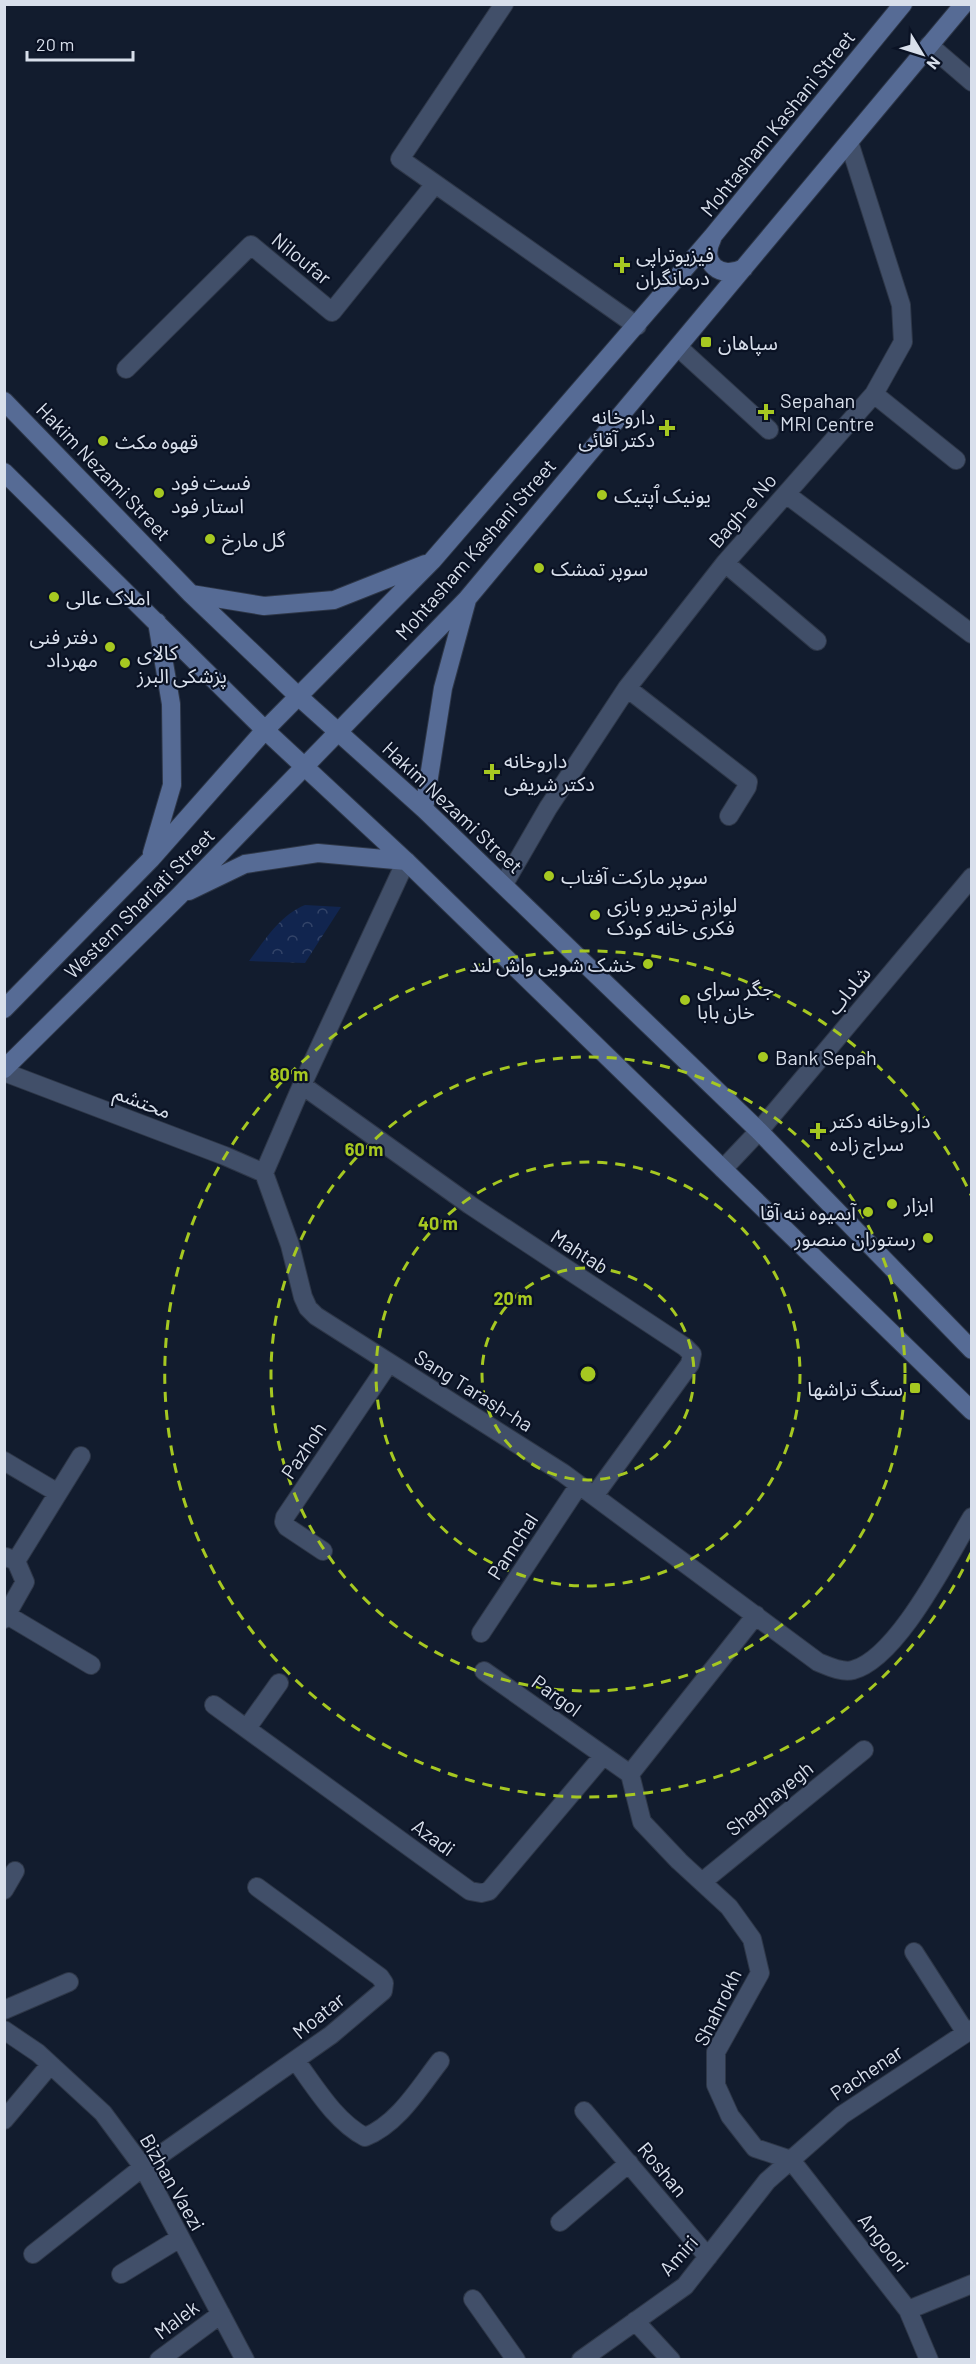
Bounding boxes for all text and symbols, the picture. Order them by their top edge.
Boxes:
scale bar [27,24,134,62]
north arrow [892,24,952,84]
street label: Mohtasham Kashani Street [695,25,859,221]
text: 20 m [36,33,74,55]
text: N [923,54,945,74]
street label: Niloufar [268,227,336,289]
place label: فیزیوتراپی درمانگران [636,242,714,290]
marker: فیزیوتراپی درمانگران [613,256,631,274]
place label: سپاهان [718,330,778,356]
marker: سپاهان [699,335,713,349]
place label: Sepahan MRI Centre [780,388,874,435]
street label: Hakim Nezami Street [32,397,176,545]
marker: Sepahan MRI Centre [757,403,775,421]
place label: داروخانه دکتر آقائی [578,404,655,452]
marker: داروخانه دکتر آقائی [660,421,674,435]
place label: قهوه مکث [115,429,198,454]
marker: قهوه مکث [96,434,110,448]
street label: Mohtasham Kashani Street [390,454,560,644]
street label: Bagh-e No [703,468,781,552]
place label: فست فود استار فود [171,470,251,518]
place label: یونیک ٱپتیک [614,483,711,509]
marker: فست فود استار فود [152,486,166,500]
marker: یونیک ٱپتیک [595,488,609,502]
place label: گل مارخ [222,527,286,555]
marker: گل مارخ [203,532,217,546]
place label: سوپر تمشک [551,556,648,582]
marker: سوپر تمشک [532,561,546,575]
place label: املاک عالی [66,585,151,610]
marker: املاک عالی [47,590,61,604]
place label: دفتر فنی مهرداد [30,624,98,672]
marker: دفتر فنی مهرداد [103,640,117,654]
place label: کالای پزشکی البرز [136,640,227,689]
marker: کالای پزشکی البرز [118,656,132,670]
street label: Hakim Nezami Street [378,736,528,878]
place label: داروخانه دکتر شریفی [504,748,595,796]
marker: داروخانه دکتر شریفی [485,765,499,779]
street label: Western Shariati Street [59,823,219,983]
place label: سوپر مارکت آفتاب [561,864,708,890]
marker: سوپر مارکت آفتاب [542,869,556,883]
place label: لوازم تحریر و بازی فکری خانه کودک [607,892,737,940]
marker: لوازم تحریر و بازی فکری خانه کودک [588,908,602,922]
place label: خشک شویی واش لند [469,952,636,977]
marker: خشک شویی واش لند [641,957,655,971]
street label: شاداب [821,961,875,1019]
place label: جگر سرای خان بابا [697,976,774,1024]
marker: جگر سرای خان بابا [678,993,692,1007]
place label: Bank Sepah [775,1045,877,1069]
marker: Bank Sepah [756,1050,770,1064]
text: 80 m [270,1063,308,1085]
street label: محتشم [110,1079,175,1127]
place label: داروخانه دکتر سراج زاده [829,1108,930,1159]
marker: داروخانه دکتر سراج زاده [811,1124,825,1138]
text: 60 m [345,1138,383,1160]
place label: ابزار [903,1192,934,1217]
marker: ابزار [885,1197,899,1211]
place label: آبمیوه ننه آقا [760,1200,857,1225]
marker: آبمیوه ننه آقا [861,1205,875,1219]
text: 40 m [418,1212,458,1234]
street label: Mahtab [547,1224,613,1278]
place label: رستوران منصور [793,1226,916,1251]
marker: رستوران منصور [921,1231,935,1245]
text: 20 m [494,1287,532,1309]
street label: Sang Tarash-ha [410,1344,538,1436]
centre of rings [578,1364,598,1384]
place label: سنگ تراشها [807,1376,903,1401]
marker: سنگ تراشها [908,1381,922,1395]
street label: Pazhoh [275,1417,331,1483]
street label: Pamchal [482,1508,542,1584]
street label: Pargol [528,1669,586,1721]
street label: Shaghayegh [721,1756,817,1840]
street label: Azadi [408,1813,460,1861]
street label: Shahrokh [688,1965,746,2049]
street label: Moatar [287,1987,349,2043]
street label: Pachenar [825,2039,907,2105]
street label: Bizhan Vaezi [136,2129,210,2235]
street label: Roshan [633,2137,693,2201]
street label: Angoori [854,2208,914,2276]
street label: Amiri [654,2230,702,2280]
street label: Malek [149,2294,203,2344]

